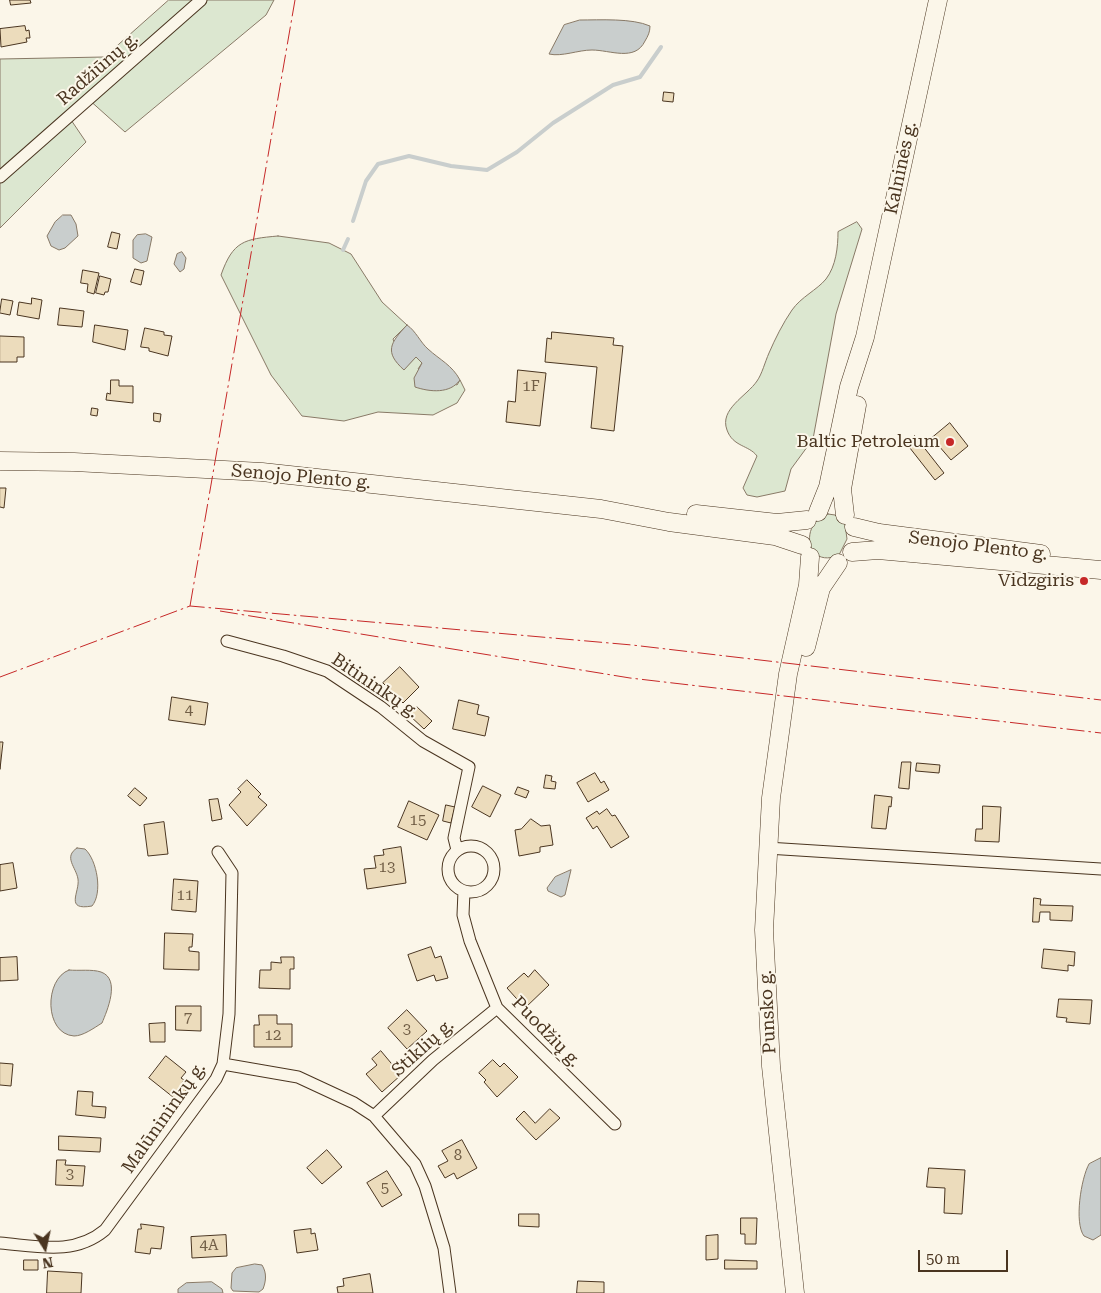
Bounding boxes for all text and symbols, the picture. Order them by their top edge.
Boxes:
street label: Radžiūnų g. [53,28,143,110]
street label: Kalninės g. [881,120,921,216]
house number: 1F [522,378,540,396]
place label: Baltic Petroleum [797,431,940,453]
marker: Baltic Petroleum [944,436,956,448]
street label: Senojo Plento g. [230,460,372,494]
street label: Senojo Plento g. [907,527,1049,565]
place label: Vidzgiris [998,570,1074,592]
marker: Vidzgiris [1078,575,1090,587]
street label: Bitininkų g. [327,649,423,723]
house number: 4 [185,702,193,720]
house number: 15 [410,812,426,830]
house number: 13 [379,859,395,877]
house number: 11 [177,887,193,905]
street label: Punsko g. [755,969,781,1055]
street label: Puodžių g. [507,992,585,1072]
house number: 7 [184,1009,192,1027]
street label: Stiklių g. [388,1015,458,1081]
house number: 3 [403,1021,411,1039]
house number: 12 [265,1027,281,1045]
street label: Malūnininkų g. [118,1058,210,1178]
house number: 8 [454,1147,462,1165]
house number: 3 [66,1166,74,1184]
house number: 5 [381,1180,389,1198]
north arrow [20,1223,70,1273]
house number: 4A [200,1237,218,1255]
scale bar [921,1240,1011,1272]
text: 50 m [926,1250,960,1268]
text: N [41,1254,54,1272]

